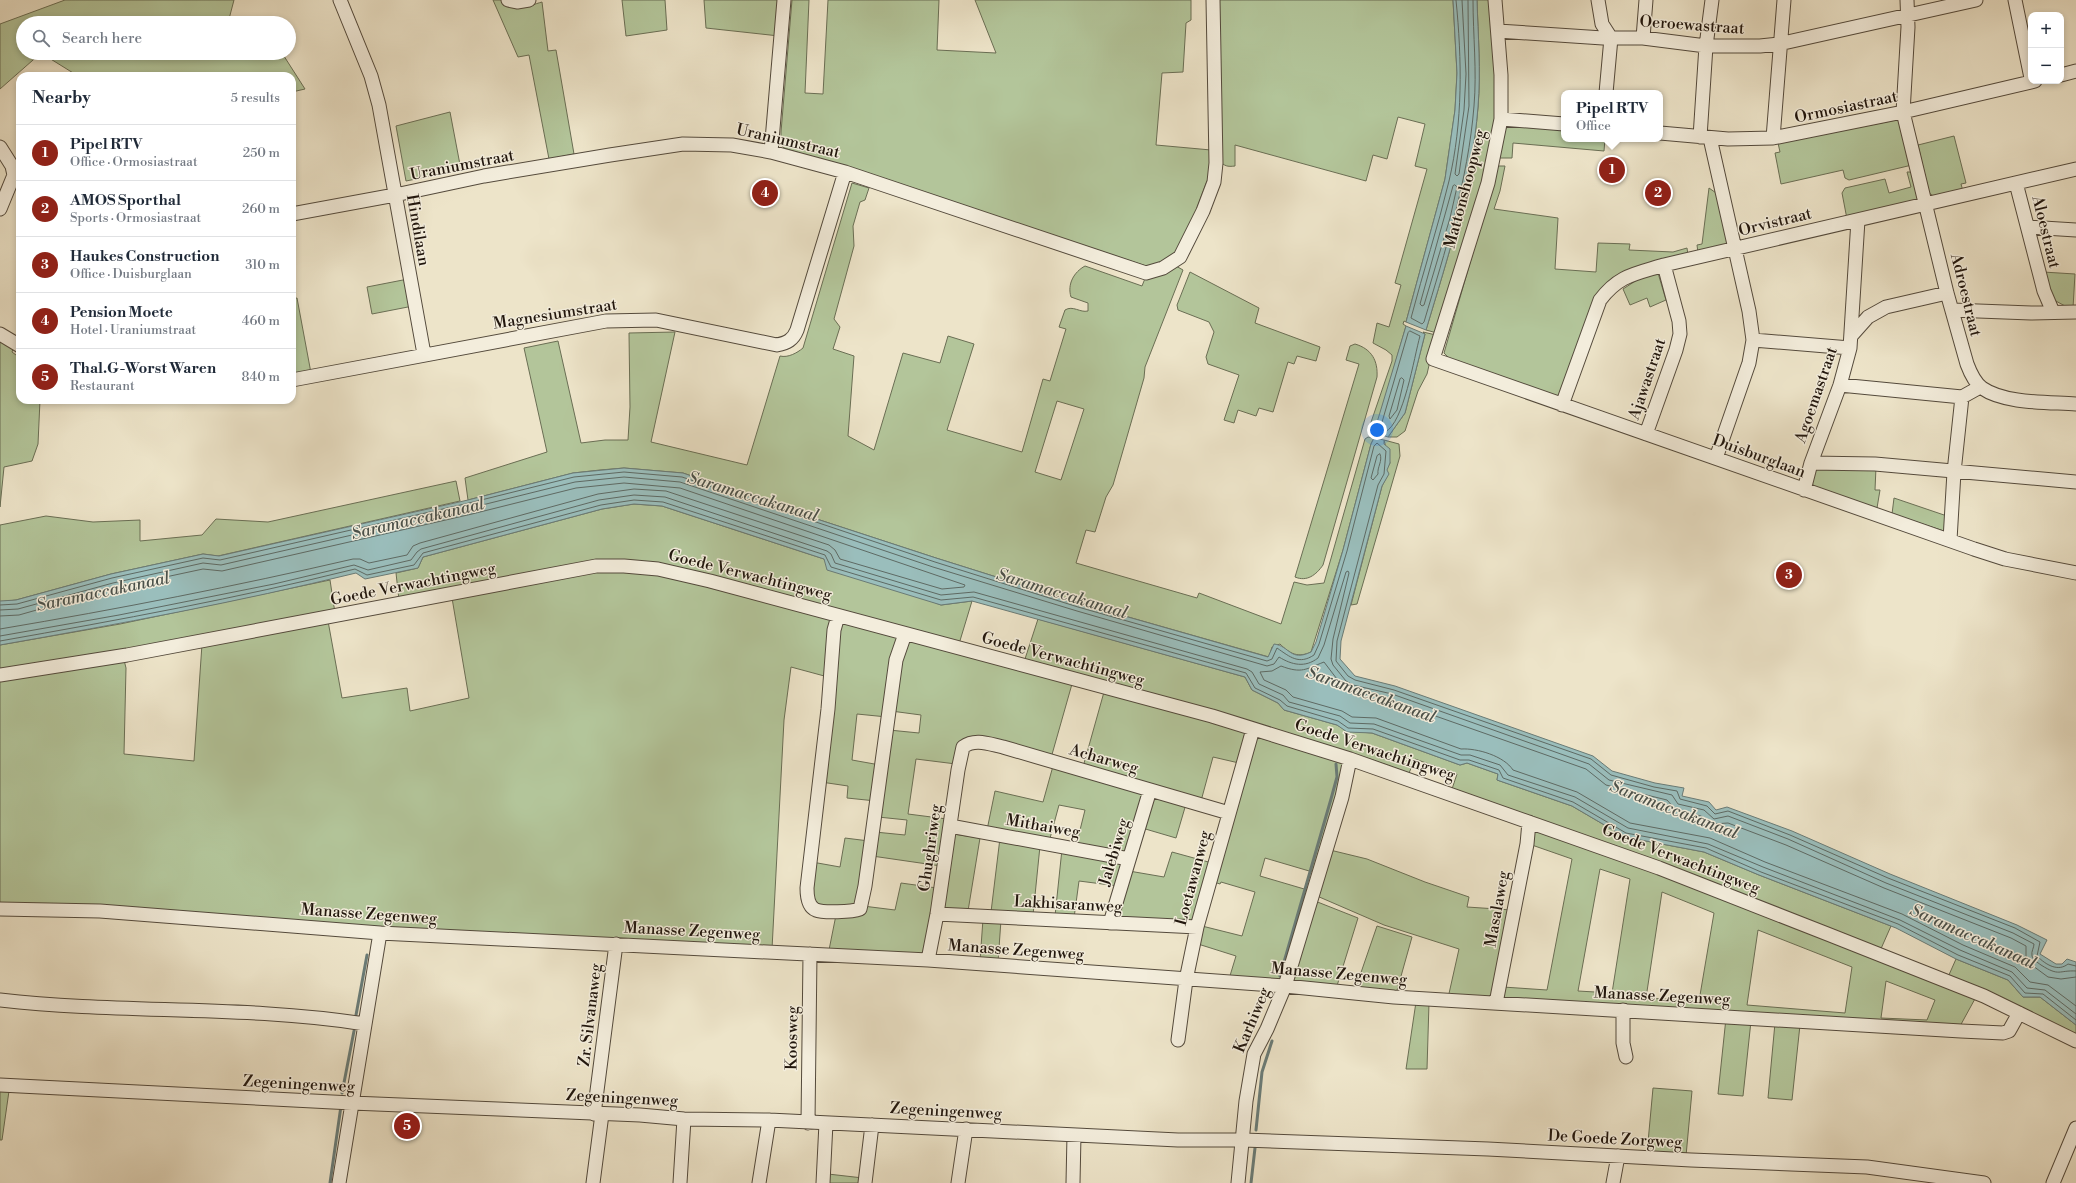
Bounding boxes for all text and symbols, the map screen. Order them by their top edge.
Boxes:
street label: Oeroewastraat [1639,11,1745,39]
map controls [2028,12,2064,84]
button: + [2028,12,2064,48]
search box [16,16,296,60]
icon: search [30,27,52,49]
text: Search here [62,29,142,48]
button: − [2028,48,2064,84]
street label: Ormosiastraat [1793,86,1900,128]
text: Nearby [32,87,91,109]
text: 5 results [231,90,280,106]
popup [1561,90,1663,142]
text: Pipel RTV [1576,99,1648,118]
text: Office [1576,118,1611,134]
street label: Uraniumstraat [734,119,842,163]
street label: Mattonshoopweg [1439,126,1491,251]
text: Pipel RTV [70,135,142,154]
text: 1 [42,145,48,161]
text: 250 m [243,145,280,161]
street label: Uraniumstraat [408,145,516,185]
text: Office · Ormosiastraat [70,154,198,170]
pin: 1 [1599,155,1625,185]
pin: 4 [752,178,778,208]
pin: 2 [1645,178,1671,208]
text: AMOS Sporthal [70,191,181,210]
street label: Hindilaan [402,193,434,268]
street label: Aloestraat [2027,193,2065,271]
text: 2 [41,201,49,217]
text: 260 m [242,201,280,217]
street label: Orvistraat [1736,203,1814,241]
text: Sports · Ormosiastraat [70,210,201,226]
text: Haukes Construction [70,247,219,266]
street label: Adroestraat [1946,250,1986,339]
text: 3 [41,257,49,273]
text: 310 m [245,257,280,273]
text: Office · Duisburglaan [70,266,192,282]
street label: Magnesiumstraat [492,294,619,334]
text: Pension Moete [70,303,173,322]
text: 4 [41,313,49,329]
text: 460 m [242,313,280,329]
text: Hotel · Uraniumstraat [70,322,196,338]
street label: Ajawastraat [1623,335,1670,423]
street label: Agoemastraat [1790,344,1842,447]
text: Thal.G-Worst Waren [70,359,216,378]
text: 5 [41,369,49,385]
text: 840 m [241,369,280,385]
text: Restaurant [70,378,135,394]
your location [1367,420,1387,440]
street label: Duisburglaan [1710,430,1809,482]
water label: Saramaccakanaal [685,467,822,528]
water label: Saramaccakanaal [349,493,487,545]
street label: Goede Verwachtingweg [666,545,835,605]
street label: Goede Verwachtingweg [329,558,498,610]
pin: 3 [1776,560,1802,590]
water label: Saramaccakanaal [994,564,1131,625]
water label: Saramaccakanaal [34,567,172,617]
street label: Goede Verwachtingweg [979,628,1147,691]
water label: Saramaccakanaal [1303,661,1439,729]
street label: Goede Verwachtingweg [1292,715,1459,786]
street label: Acharweg [1066,739,1142,779]
water label: Saramaccakanaal [1607,775,1742,845]
street label: Ghughriweg [914,802,946,893]
street label: Mithaiweg [1004,810,1083,843]
street label: Jalebiweg [1094,815,1134,889]
street label: Goede Verwachtingweg [1599,820,1764,899]
street label: Loetawanweg [1171,828,1215,928]
street label: Masalaweg [1480,868,1514,949]
street label: Lakhisaranweg [1013,891,1124,917]
street label: Manasse Zegenweg [300,899,439,929]
water label: Saramaccakanaal [1906,899,2040,975]
street label: Manasse Zegenweg [623,917,762,945]
street label: Manasse Zegenweg [947,935,1086,965]
street label: Manasse Zegenweg [1270,958,1409,990]
street label: Zr. Silvanaweg [574,962,606,1068]
street label: Manasse Zegenweg [1593,982,1732,1010]
street label: Karhiweg [1229,984,1275,1056]
street label: Koosweg [781,1005,803,1070]
street label: Zegeningenweg [243,1071,356,1097]
street label: Zegeningenweg [566,1085,679,1111]
street label: Zegeningenweg [890,1098,1003,1124]
pin: 5 [394,1111,420,1141]
street label: De Goede Zorgweg [1547,1125,1684,1153]

